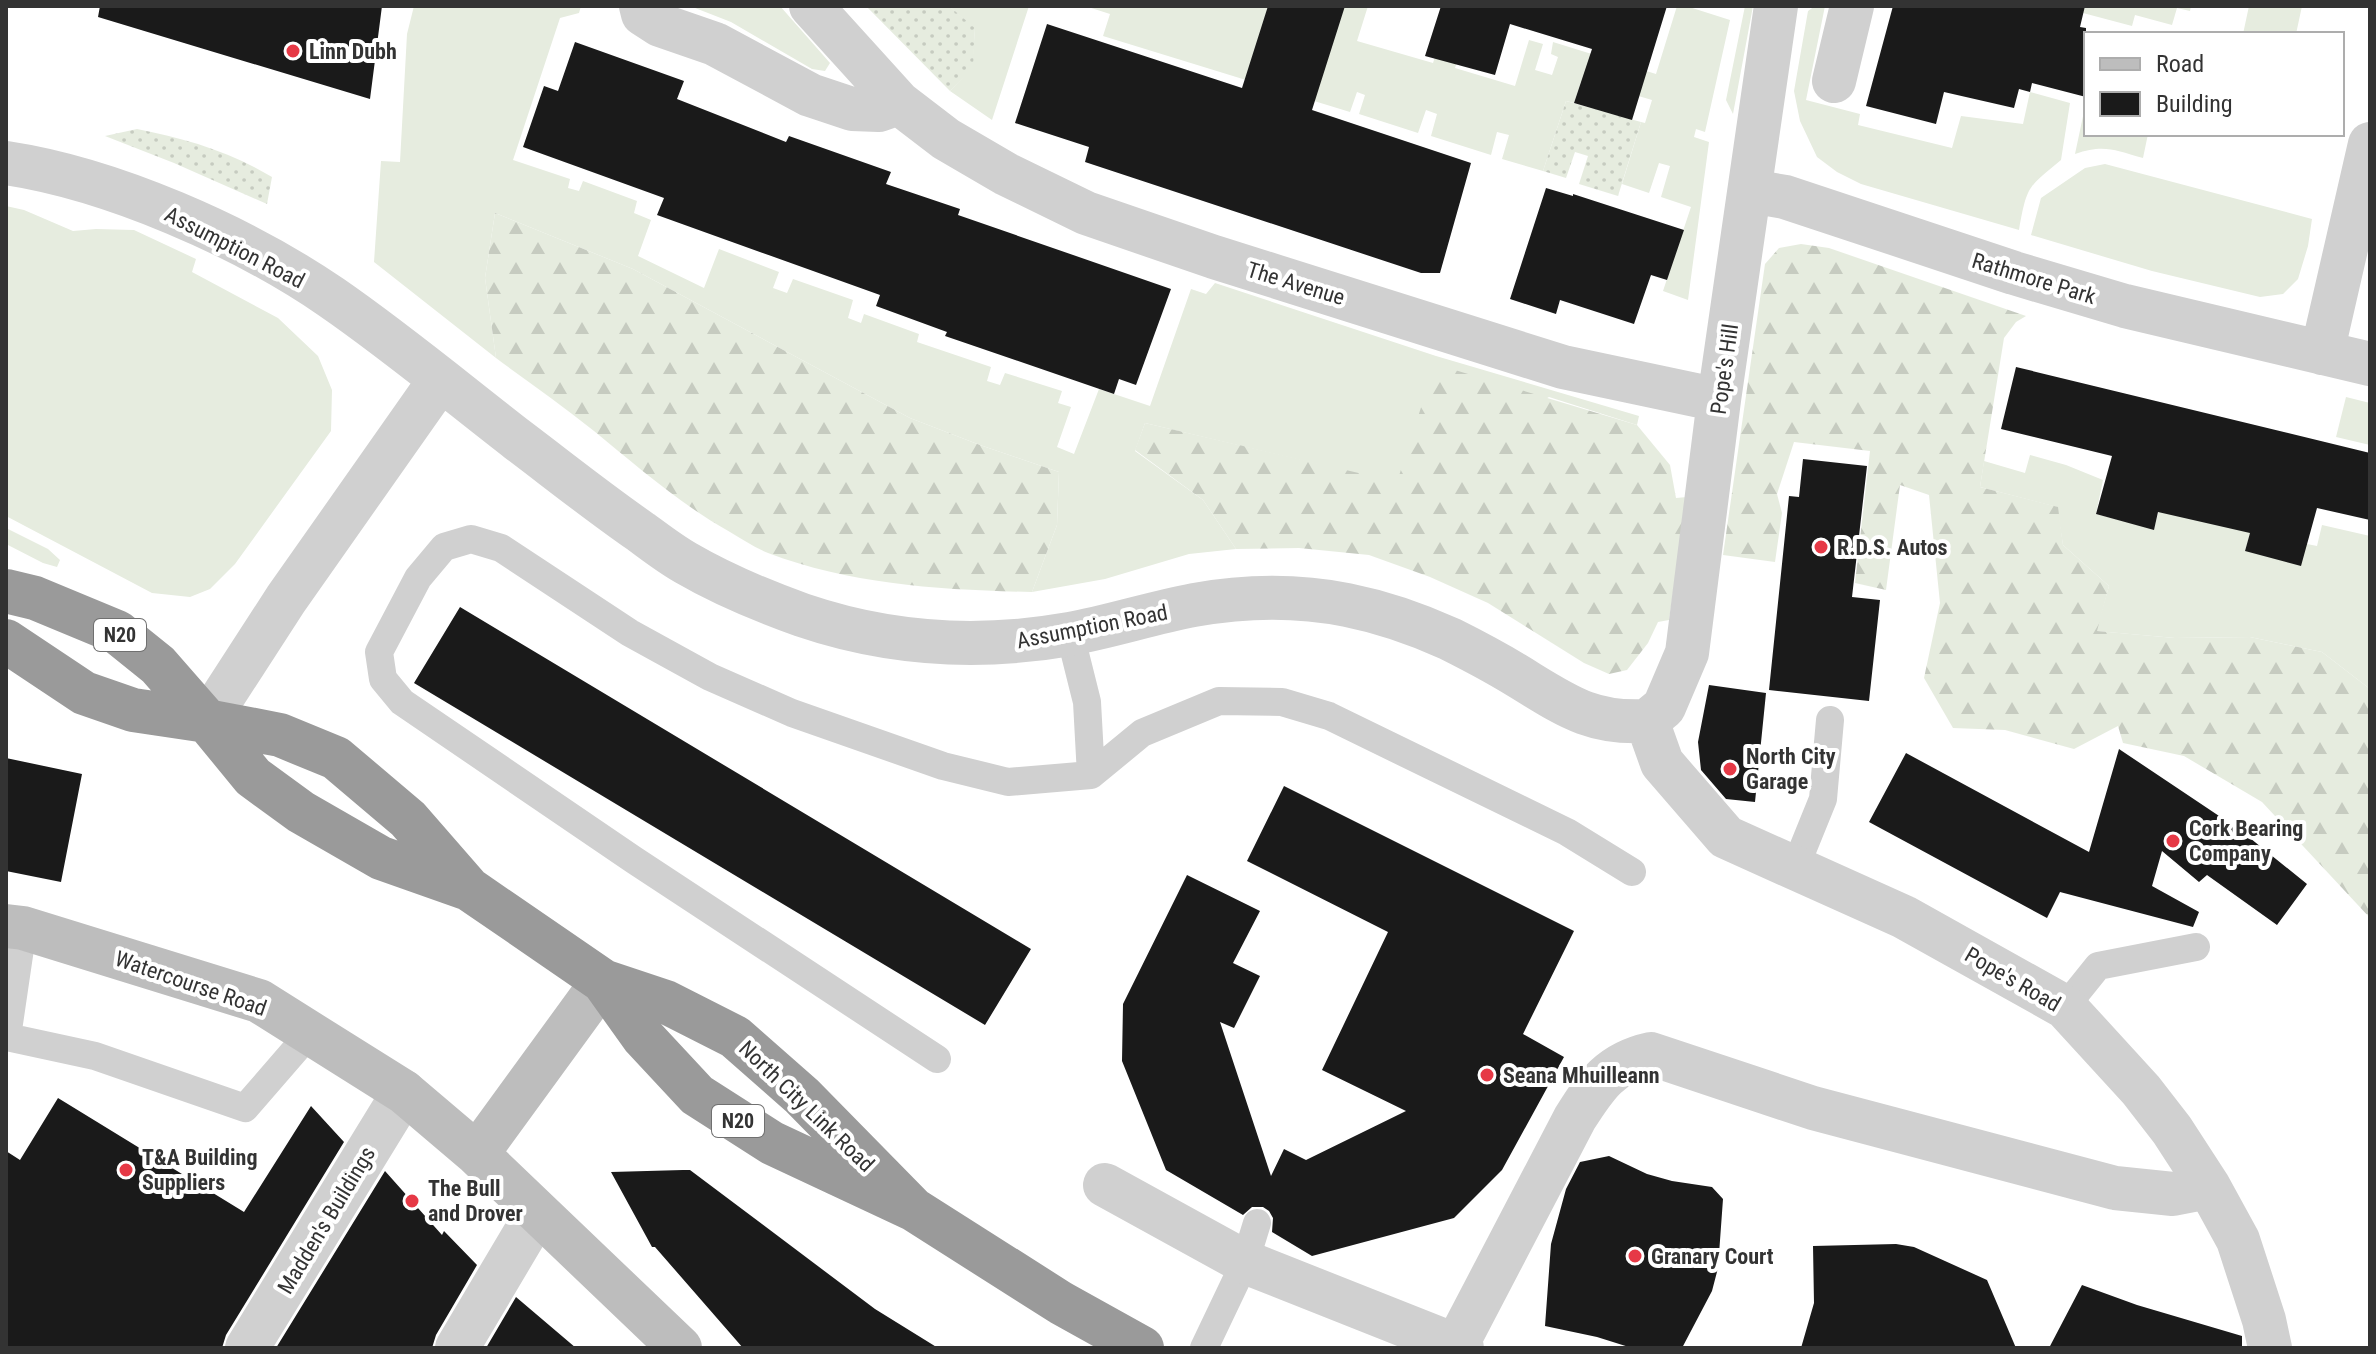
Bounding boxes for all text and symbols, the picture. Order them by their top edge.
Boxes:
legend [2084,32,2344,136]
place label: Linn Dubh [309,39,397,64]
marker: Linn Dubh [284,42,302,60]
text: Road [2156,50,2204,78]
text: Building [2156,90,2233,118]
street label: Assumption Road [161,202,309,293]
street label: Rathmore Park [1969,248,2099,309]
street label: The Avenue [1244,257,1348,310]
street label: Pope's Hill [1706,322,1743,416]
place label: R.D.S. Autos [1837,535,1948,560]
marker: R.D.S. Autos [1812,538,1830,556]
street label: Assumption Road [1014,600,1170,653]
road number: N20 [94,619,146,651]
place label: North City Garage [1746,744,1836,794]
marker: North City Garage [1721,760,1739,778]
place label: Cork Bearing Company [2189,816,2303,866]
marker: Cork Bearing Company [2164,832,2182,850]
street label: Pope's Road [1960,942,2065,1017]
street label: Watercourse Road [112,946,270,1021]
street label: North City Link Road [734,1036,879,1177]
place label: Seana Mhuilleann [1503,1063,1660,1088]
marker: Seana Mhuilleann [1478,1066,1496,1084]
road number: N20 [712,1105,764,1137]
street label: Madden's Buildings [273,1142,380,1298]
place label: T&A Building Suppliers [142,1145,257,1195]
marker: T&A Building Suppliers [117,1161,135,1179]
place label: The Bull and Drover [428,1176,523,1226]
marker: The Bull and Drover [403,1192,421,1210]
place label: Granary Court [1651,1244,1774,1269]
marker: Granary Court [1626,1247,1644,1265]

